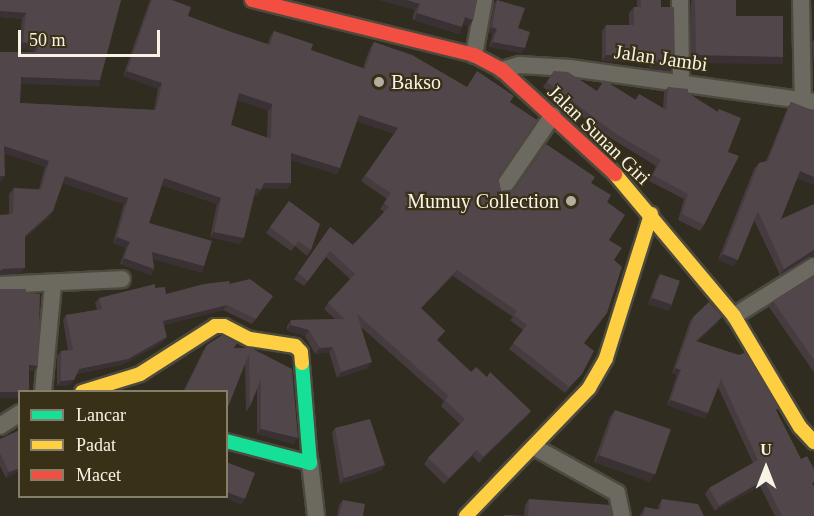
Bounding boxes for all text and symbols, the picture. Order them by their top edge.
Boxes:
scale bar [21,18,164,56]
text: 50 m [29,30,66,50]
street label: Jalan Jambi [613,40,709,76]
place label: Bakso [391,70,441,94]
marker: Bakso [372,75,386,89]
street label: Jalan Sunan Giri [543,80,655,190]
place label: Mumuy Collection [407,189,559,213]
marker: Mumuy Collection [564,194,578,208]
legend [18,390,228,498]
text: Lancar [76,405,126,425]
text: Padat [76,435,116,455]
north arrow [736,438,796,498]
text: U [760,441,772,458]
text: Macet [76,465,121,485]

